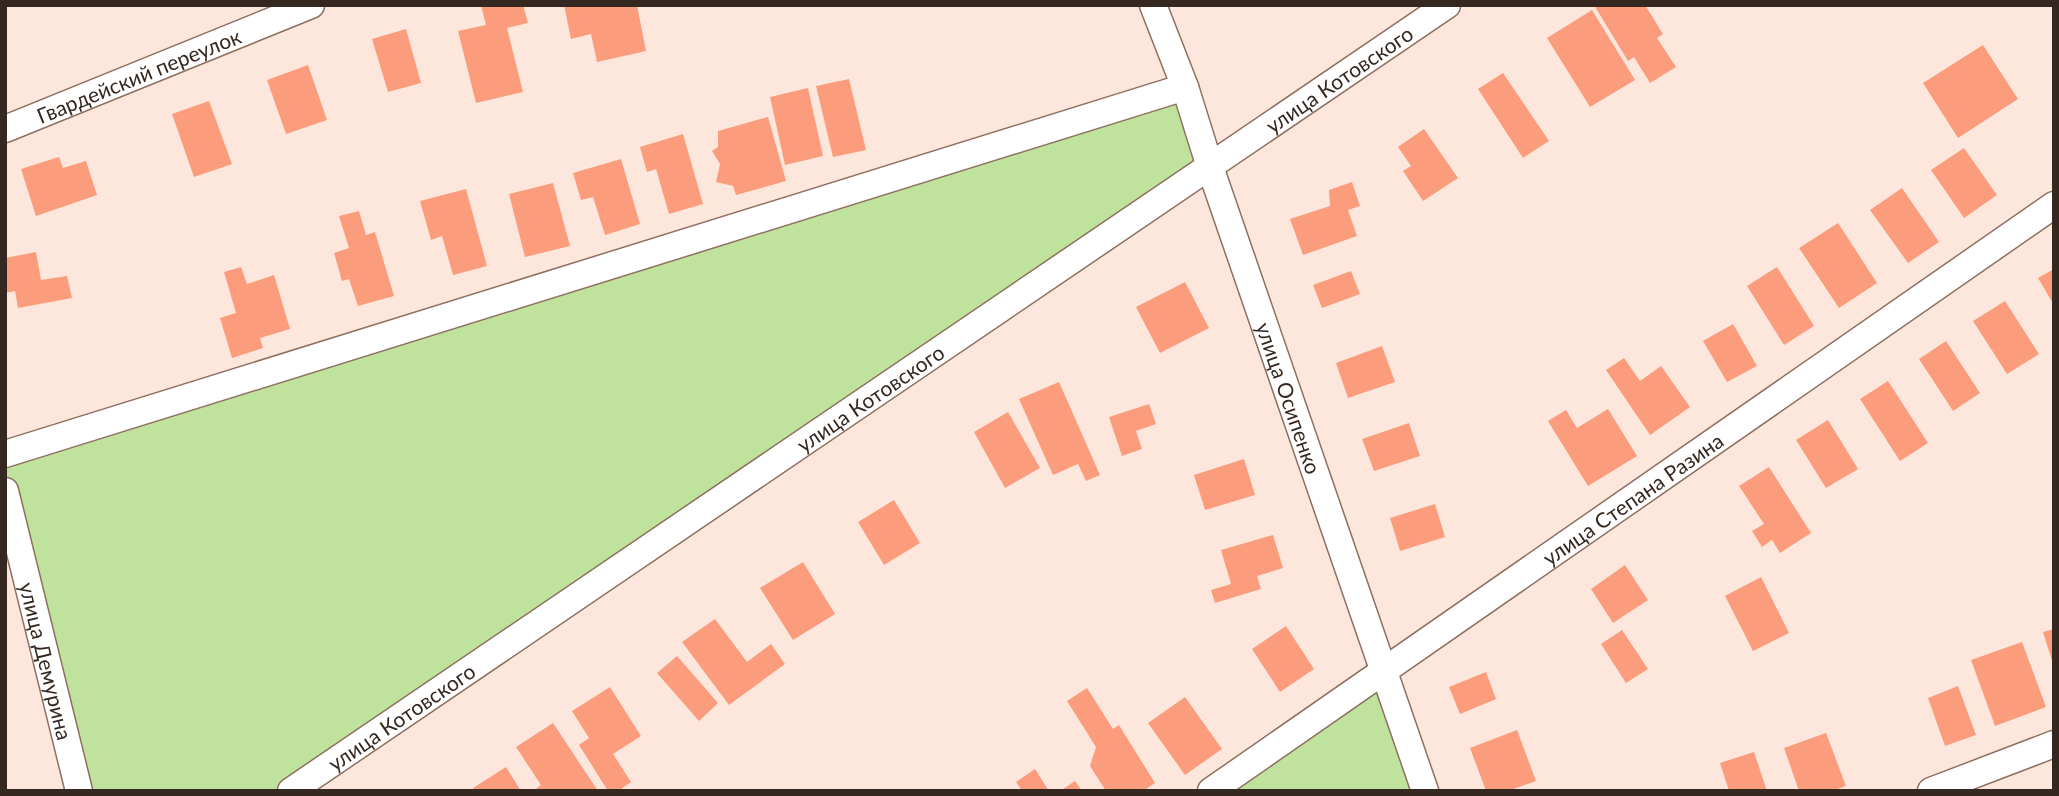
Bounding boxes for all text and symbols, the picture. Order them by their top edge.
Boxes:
street label: улица Котовского [1260,20,1417,137]
street label: Гвардейский переулок [33,22,244,127]
street label: улица Осипенко [1252,319,1327,477]
street label: улица Котовского [791,339,948,456]
street label: улица Степана Разина [1537,427,1727,570]
street label: улица Демурина [15,579,78,742]
street label: улица Котовского [323,657,479,775]

